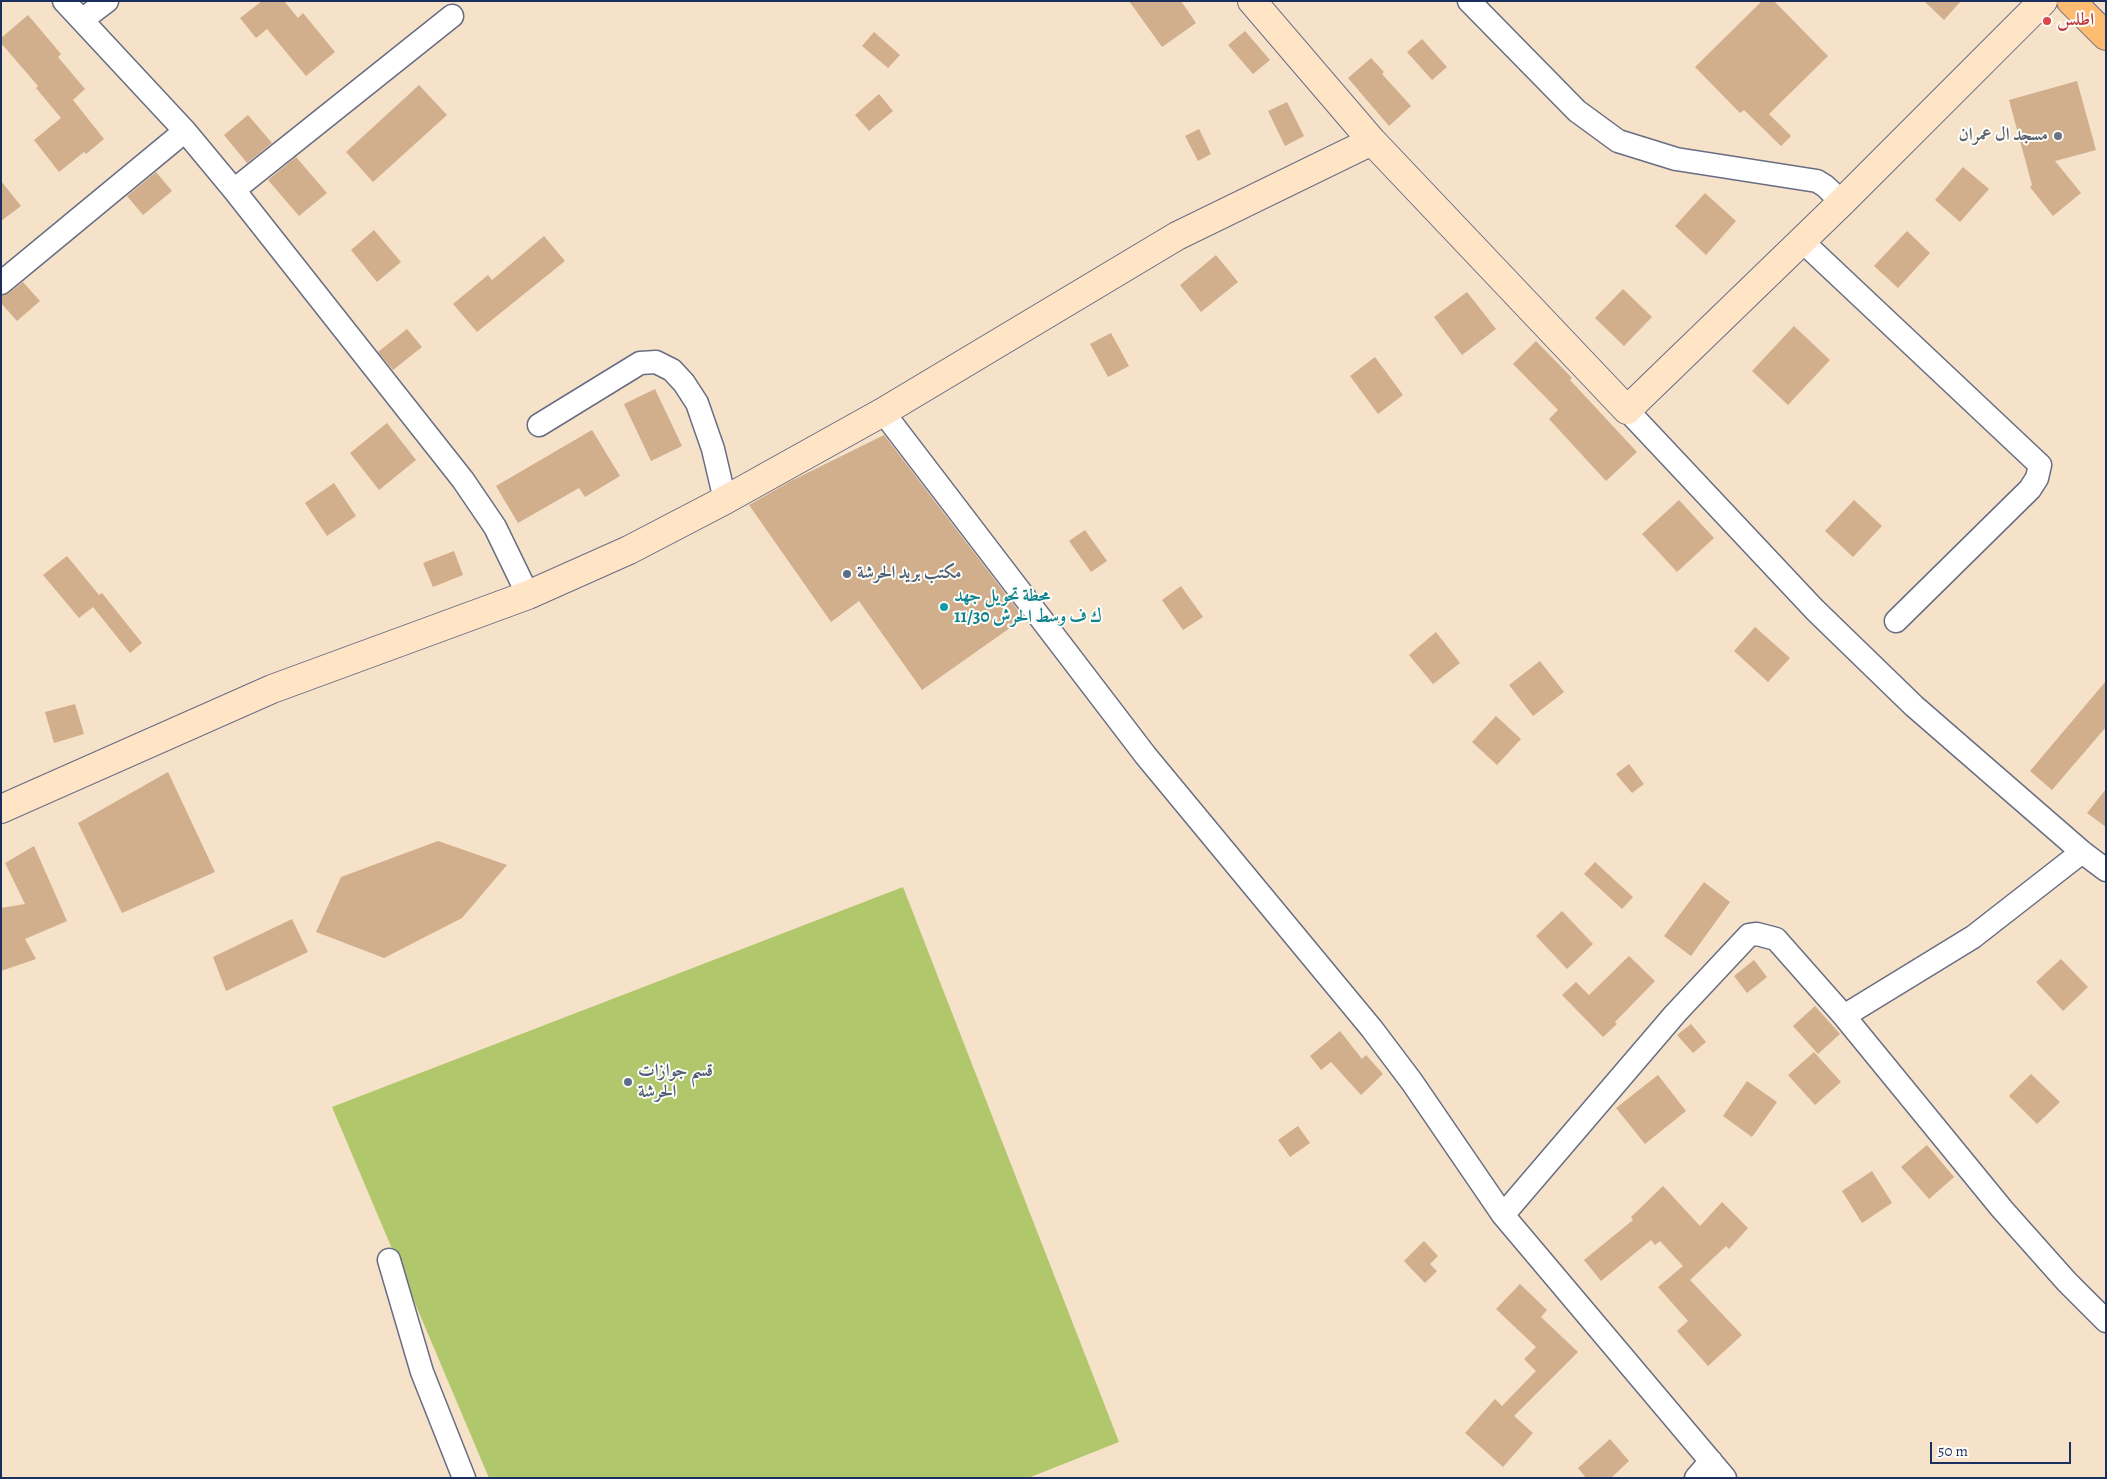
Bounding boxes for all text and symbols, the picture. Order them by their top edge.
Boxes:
place label: اطلس [2057,10,2094,32]
marker: اطلس [2041,15,2053,27]
place label: مسجد ال عمران [1959,125,2048,147]
marker: مسجد ال عمران [2052,130,2064,142]
place label: مكتب بريد الحرشة [857,563,962,585]
marker: مكتب بريد الحرشة [841,568,853,580]
place label: محطة تحويل جهد 11/30 ك ف وسط الحرش [954,586,1102,628]
marker: محطة تحويل جهد 11/30 ك ف وسط الحرش [938,601,950,613]
place label: قسم جوازات الحرشة [638,1061,713,1104]
marker: قسم جوازات الحرشة [622,1076,634,1088]
scale bar [1932,1432,2073,1464]
text: 50 m [1938,1441,1968,1461]

